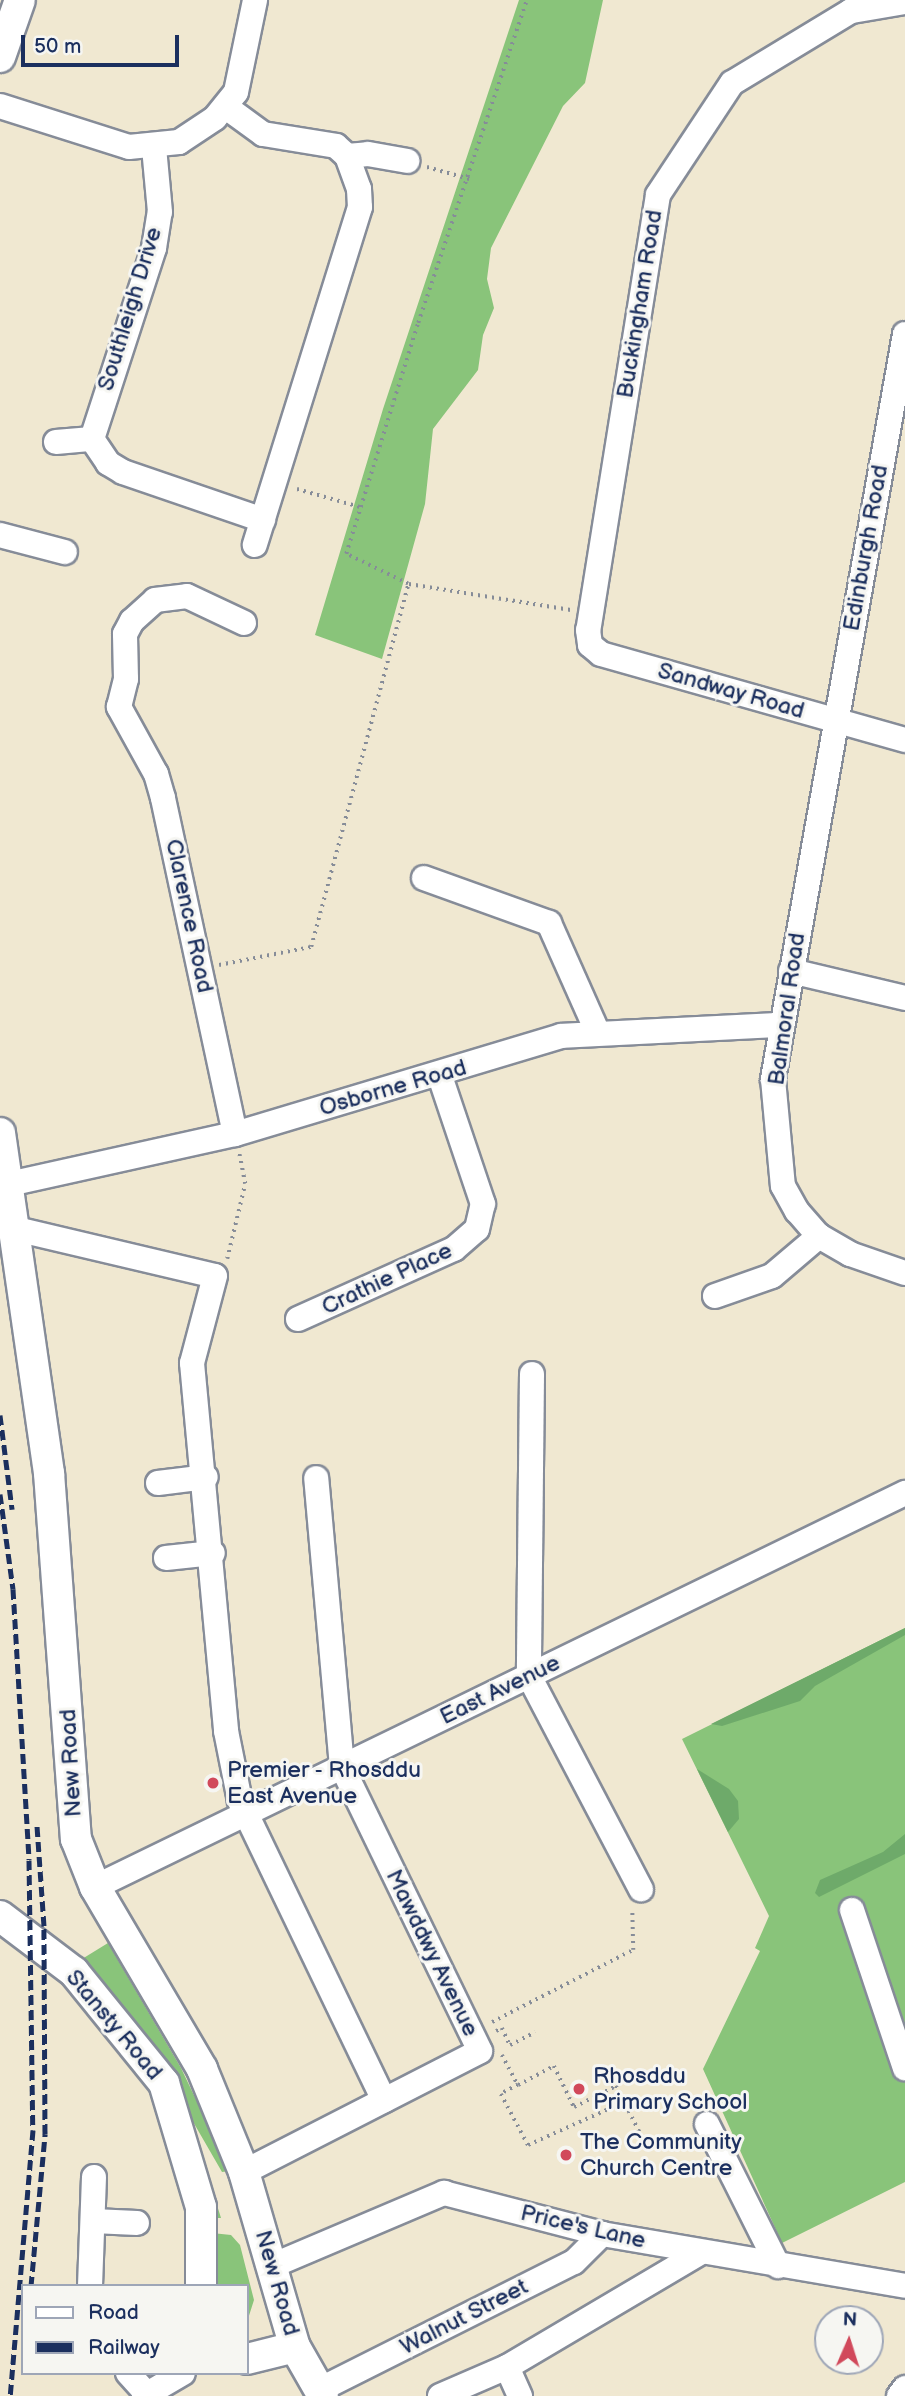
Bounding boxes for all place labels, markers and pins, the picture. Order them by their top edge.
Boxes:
place label: Premier - Rhosddu East Avenue [227,1756,423,1810]
marker: Premier - Rhosddu East Avenue [205,1775,221,1791]
place label: Rhosddu Primary School [593,2062,749,2116]
marker: Rhosddu Primary School [571,2081,587,2097]
place label: The Community Church Centre [580,2128,742,2182]
marker: The Community Church Centre [558,2147,574,2163]

